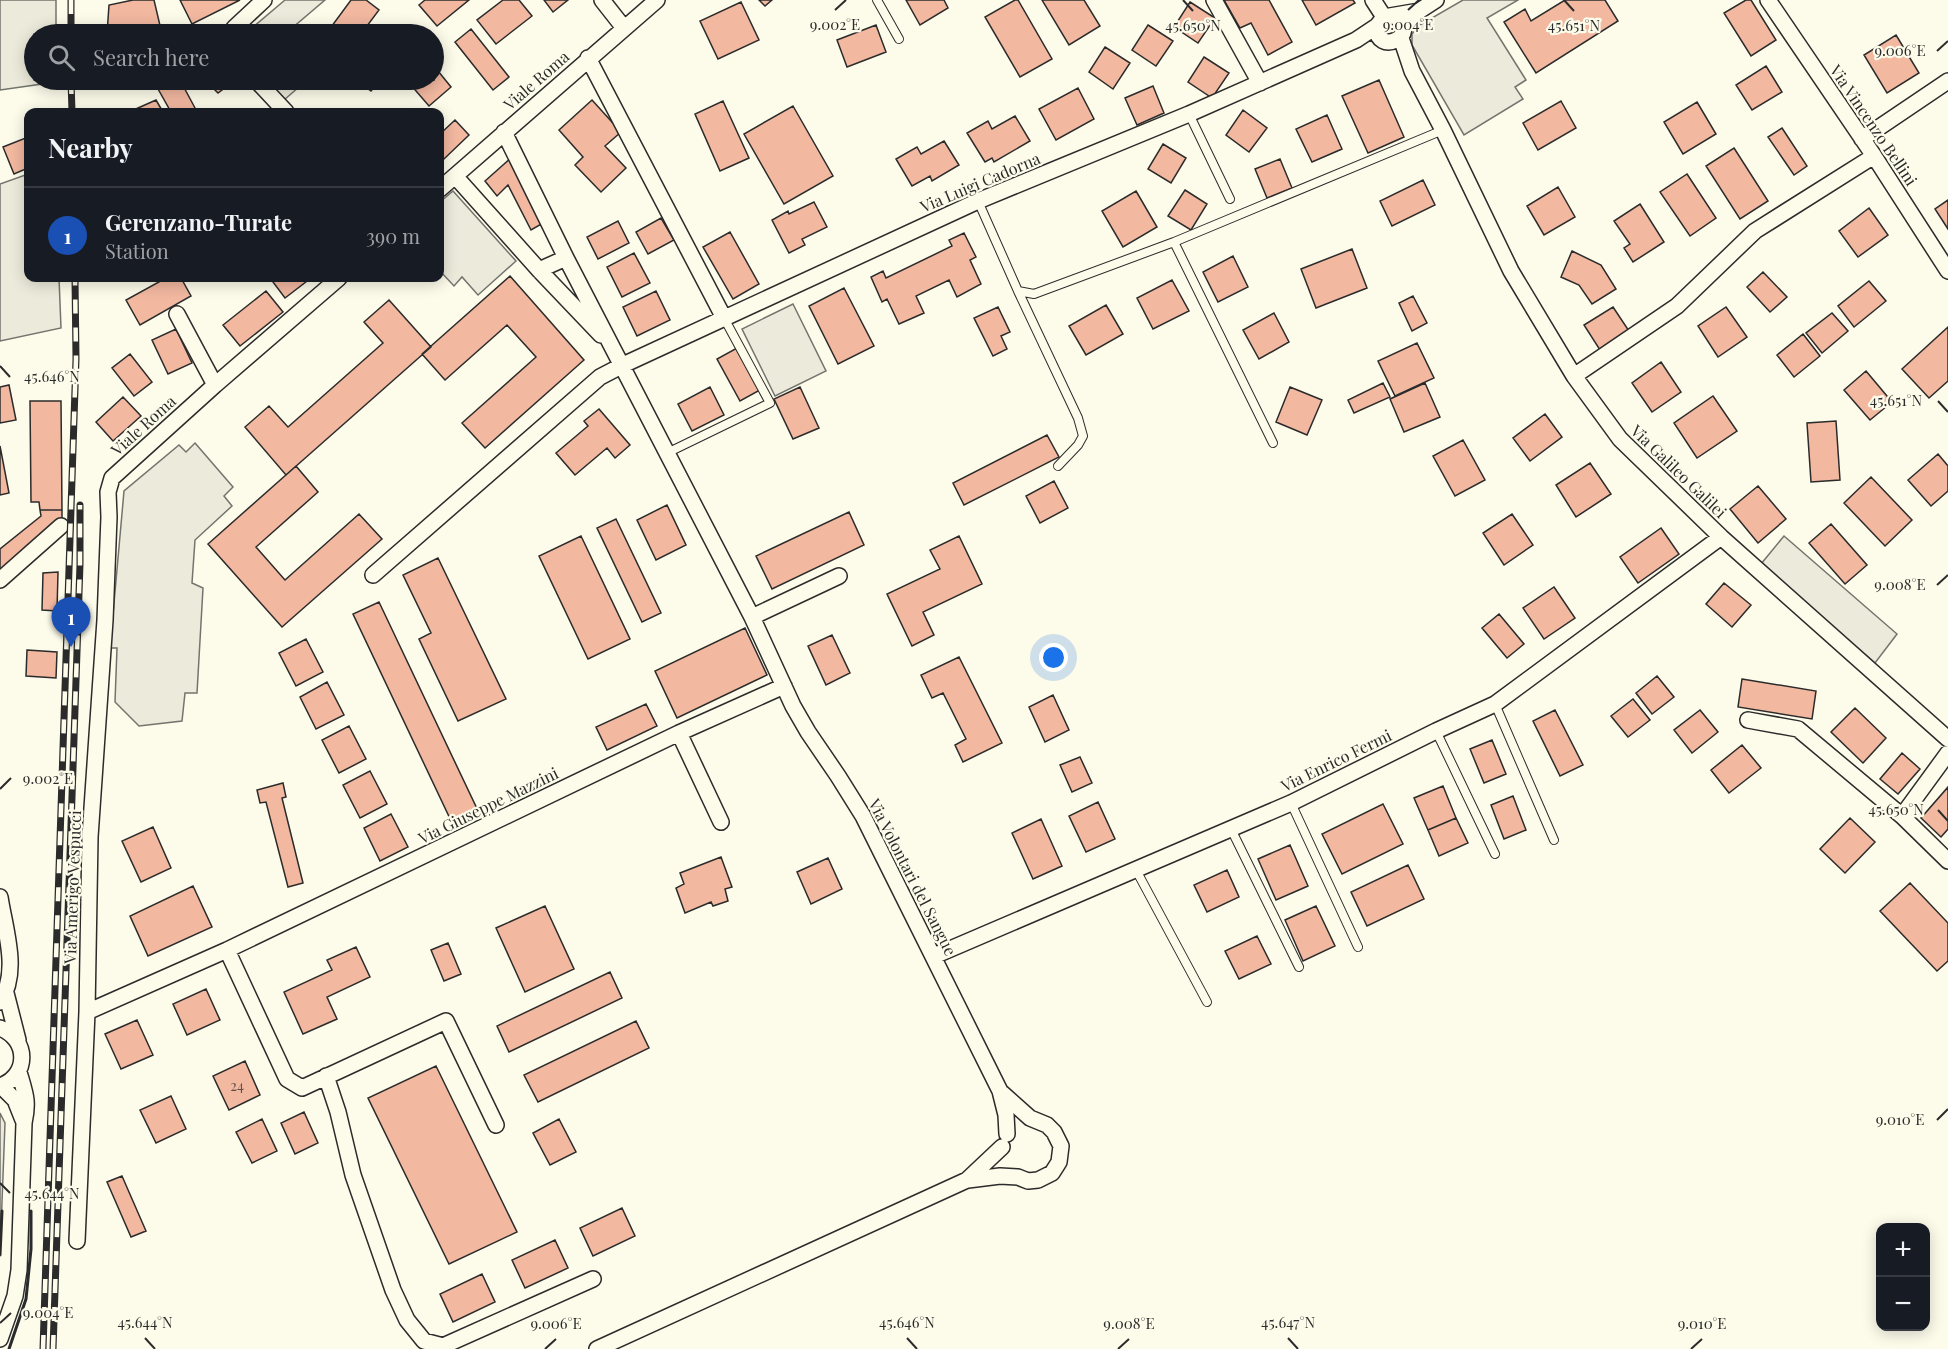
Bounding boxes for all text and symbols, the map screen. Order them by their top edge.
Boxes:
text: 9.002°E [810,14,860,34]
text: 9.004°E [1383,14,1433,34]
text: 45.650°N [1165,15,1221,35]
text: 45.651°N [1548,15,1601,35]
search box [24,24,444,90]
text: 9.006°E [1874,40,1926,60]
icon: search [45,41,78,74]
text: Search here [93,42,209,72]
street label: Viale Roma [498,46,573,115]
street label: Via Vincenzo Bellini [1825,60,1922,190]
text: Nearby [48,130,133,165]
street label: Via Luigi Cadorna [916,147,1043,217]
text: Gerenzano-Turate [105,207,292,237]
text: 1 [64,222,71,249]
text: 390 m [366,222,420,249]
text: Station [105,237,169,264]
text: 45.646°N [24,366,80,386]
street label: Viale Roma [105,390,180,460]
text: 45.651°N [1870,390,1923,410]
street label: Via Galileo Galilei [1626,419,1732,522]
text: 9.008°E [1874,574,1926,594]
pin: 1 [52,598,90,647]
your location [1039,643,1068,672]
street label: Via Enrico Fermi [1276,724,1395,796]
street label: Via Giuseppe Mazzini [414,762,562,848]
text: 9.002°E [23,768,73,788]
street label: Via Volontari del Sangue [864,794,962,959]
text: 45.650°N [1868,799,1924,819]
street label: Via Amerigo Vespucci [59,810,85,965]
house number: 24 [230,1076,244,1095]
text: 9.010°E [1876,1109,1924,1129]
text: 45.644°N [24,1183,80,1203]
map controls [1876,1223,1930,1331]
button: + [1876,1223,1930,1277]
button: − [1876,1277,1930,1331]
text: 9.004°E [23,1302,73,1322]
text: 45.644°N [117,1312,173,1332]
text: 45.646°N [879,1312,935,1332]
text: 45.647°N [1261,1312,1315,1332]
text: 9.006°E [530,1313,582,1333]
text: 9.008°E [1103,1313,1155,1333]
text: 9.010°E [1678,1313,1726,1333]

